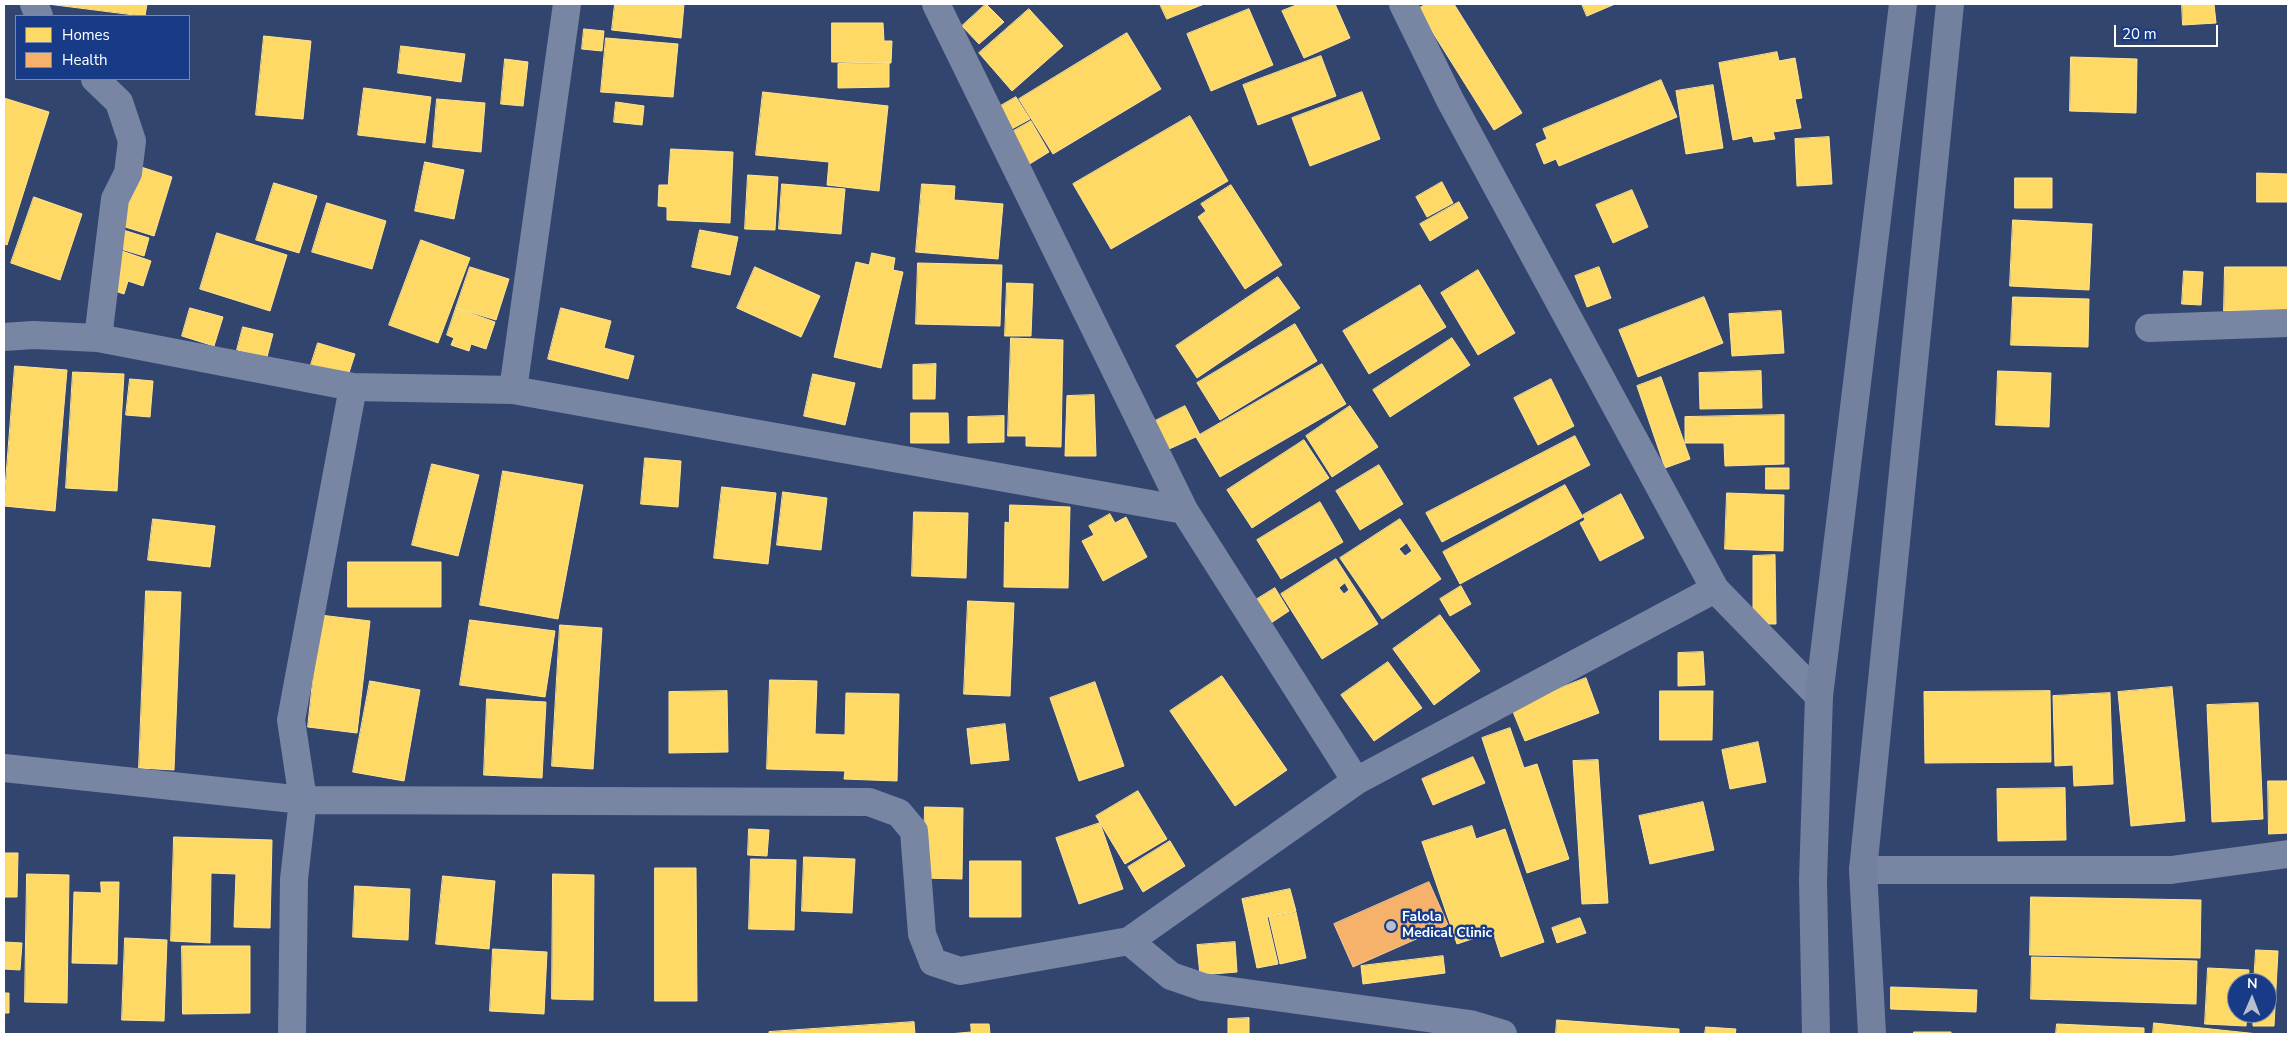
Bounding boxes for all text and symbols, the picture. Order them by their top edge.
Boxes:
legend [15,15,190,80]
scale bar [2117,15,2221,47]
text: 20 m [2122,24,2157,44]
text: Homes [62,25,110,45]
text: Health [62,50,107,70]
place label: Falola Medical Clinic [1402,910,1492,942]
marker: Falola Medical Clinic [1384,919,1398,933]
north arrow [2227,973,2277,1023]
text: N [2247,974,2258,993]

